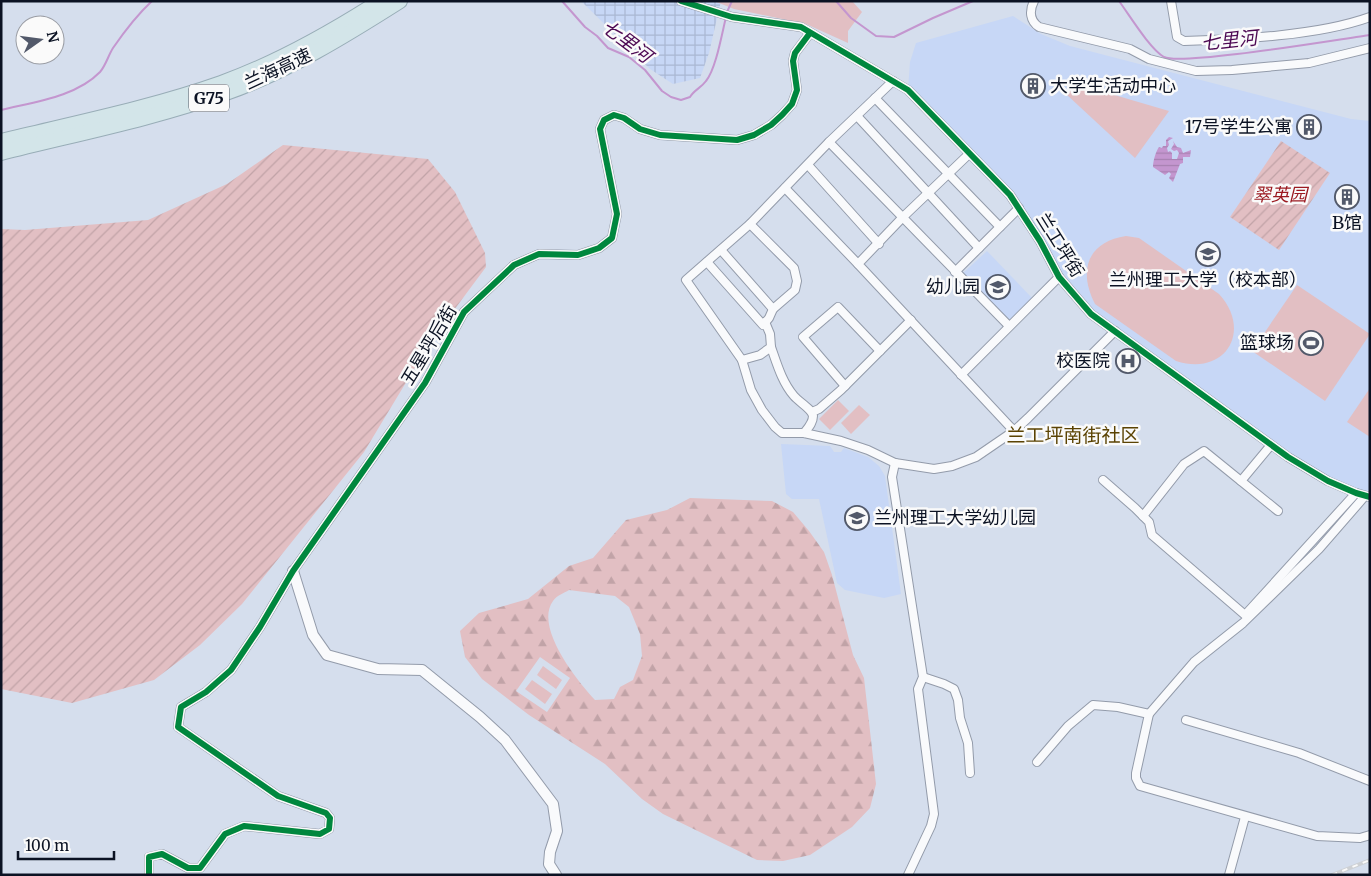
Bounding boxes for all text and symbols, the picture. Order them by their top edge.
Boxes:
water label: 七里河 [597,14,660,70]
north arrow [15,15,65,65]
water label: 七里河 [1199,25,1263,55]
text: N [43,29,63,44]
street label: 兰海高速 [240,43,315,94]
building icon: 大学生活动中心 [1020,73,1046,99]
place label: 大学生活动中心 [1050,74,1176,97]
road number: G75 [189,85,229,112]
building icon: 17号学生公寓 [1296,114,1322,140]
place label: 17号学生公寓 [1185,115,1292,138]
park label: 翠英园 [1253,183,1310,206]
building icon: B馆 [1334,184,1360,210]
street label: 兰工坪街 [1032,208,1089,281]
place label: B馆 [1332,211,1362,234]
school or university icon: 兰州理工大学（校本部） [1195,241,1221,267]
place label: 兰州理工大学（校本部） [1109,268,1307,291]
school or university icon: 幼儿园 [985,274,1011,300]
place label: 幼儿园 [926,275,980,298]
street label: 五星坪后街 [396,300,462,389]
sports icon: 篮球场 [1298,330,1324,356]
place label: 篮球场 [1240,331,1294,354]
hospital icon: 校医院 [1115,348,1141,374]
place label: 校医院 [1056,349,1110,372]
district label: 兰工坪南街社区 [1006,423,1140,447]
school or university icon: 兰州理工大学幼儿园 [844,505,870,531]
place label: 兰州理工大学幼儿园 [874,506,1036,529]
scale bar [18,828,114,860]
text: 100 m [25,836,69,855]

